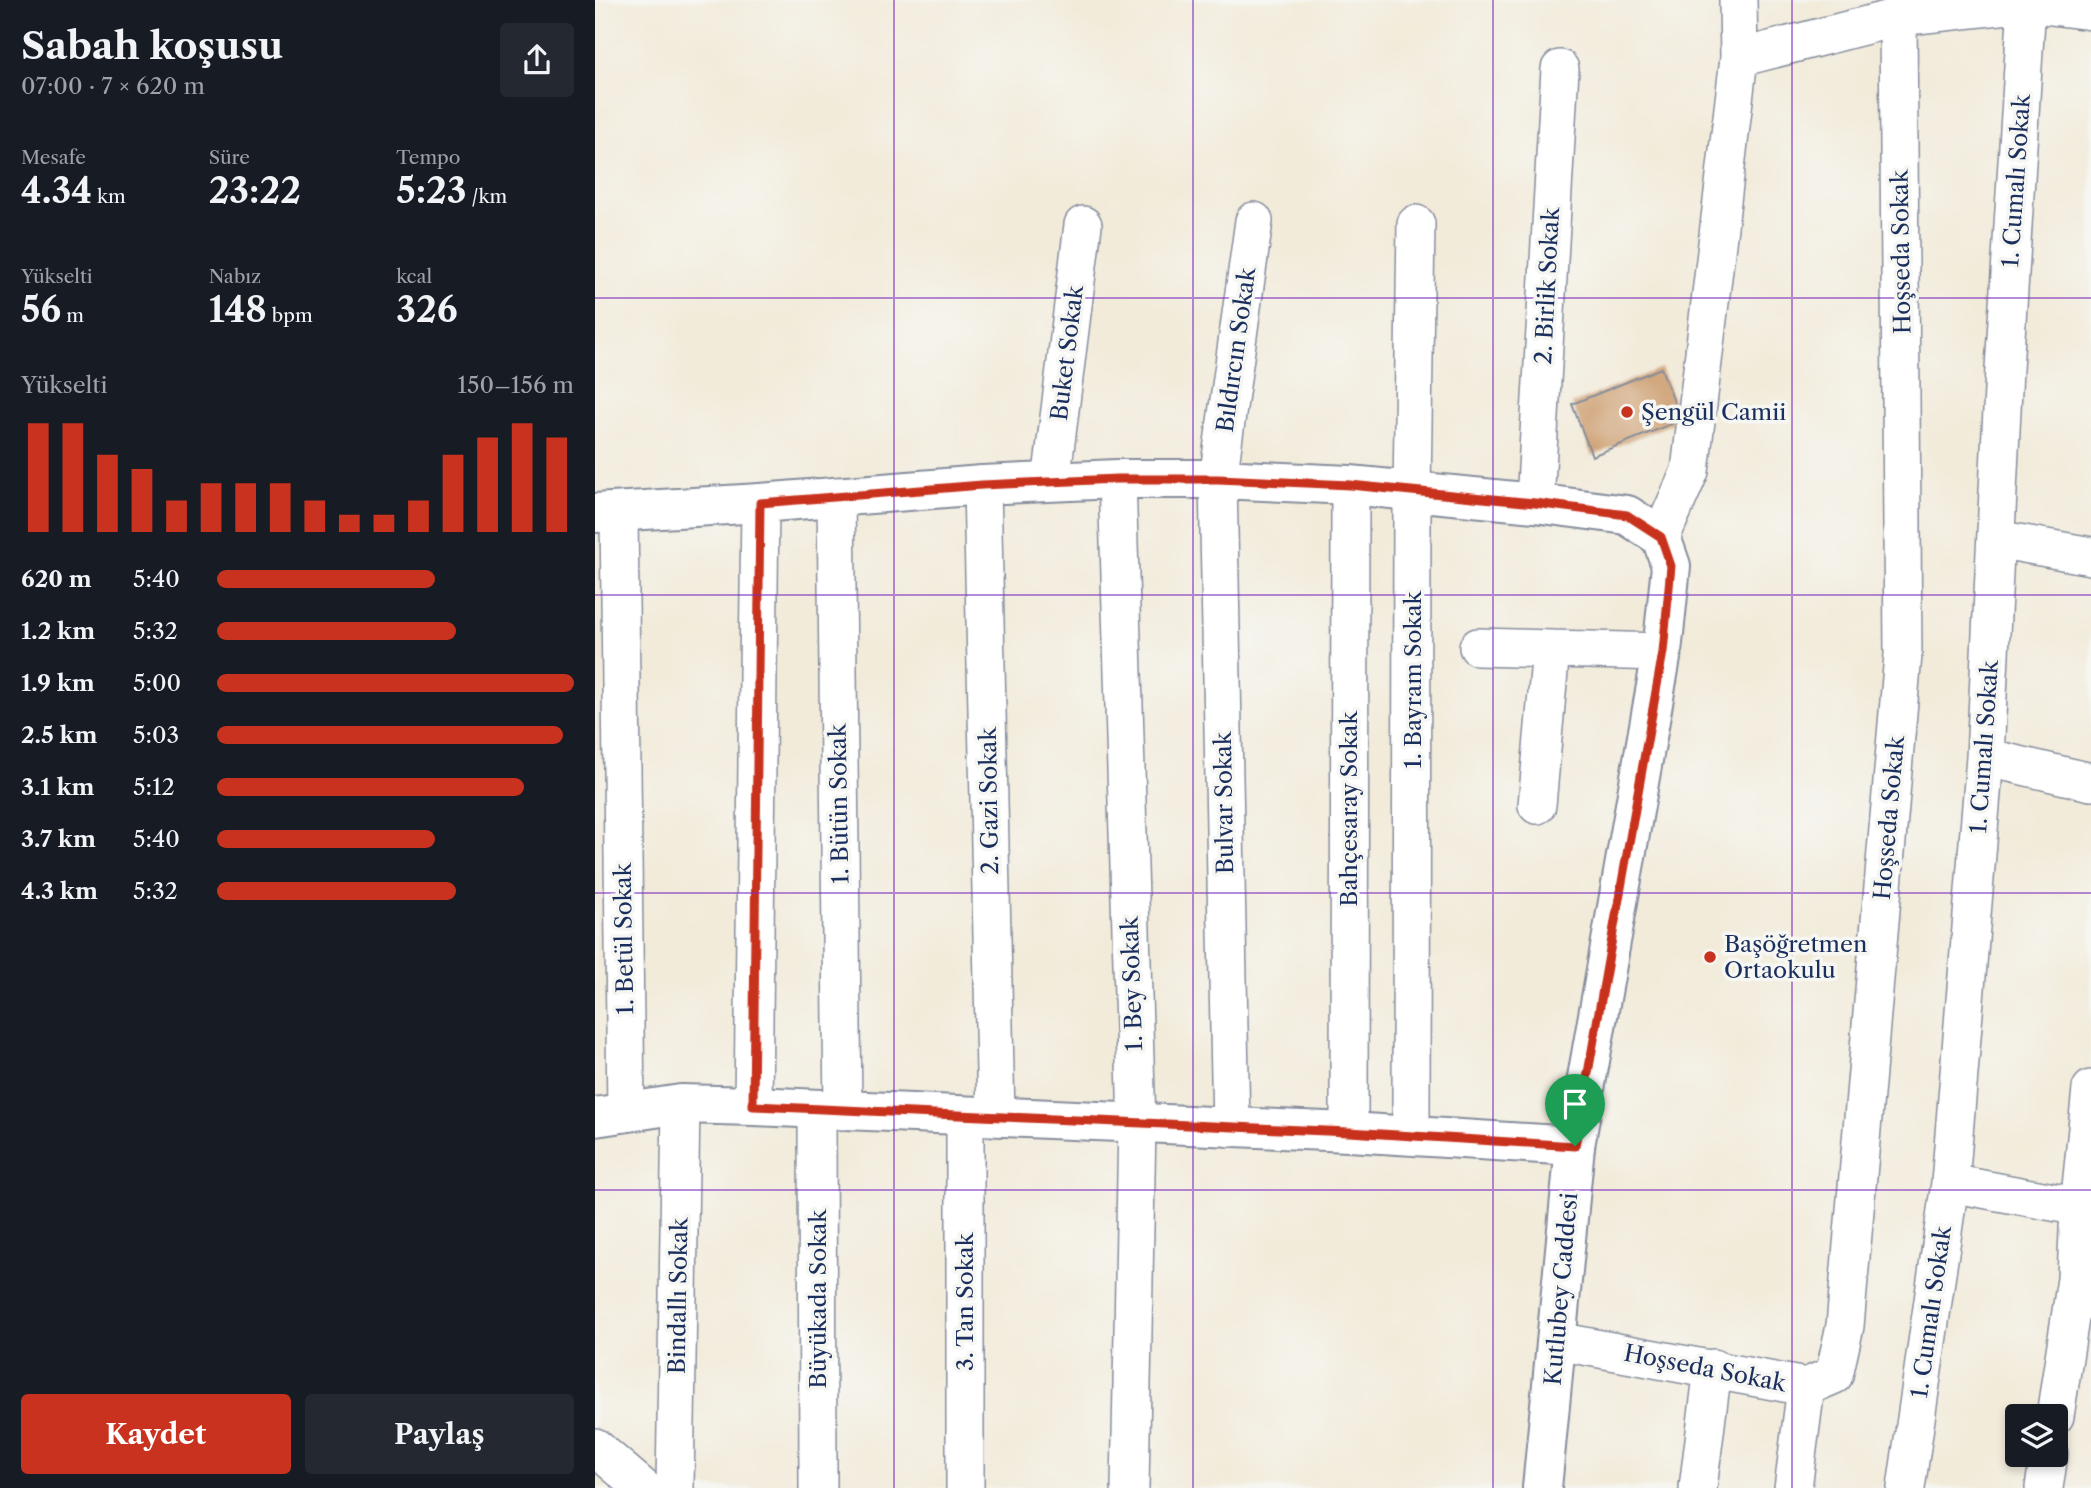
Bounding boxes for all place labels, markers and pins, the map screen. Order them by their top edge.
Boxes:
place label: Şengül Camii [1641,398,1786,426]
marker: Şengül Camii [1619,404,1635,420]
place label: Başöğretmen Ortaokulu [1724,930,1867,984]
marker: Başöğretmen Ortaokulu [1702,949,1718,965]
pin [1545,1074,1605,1146]

